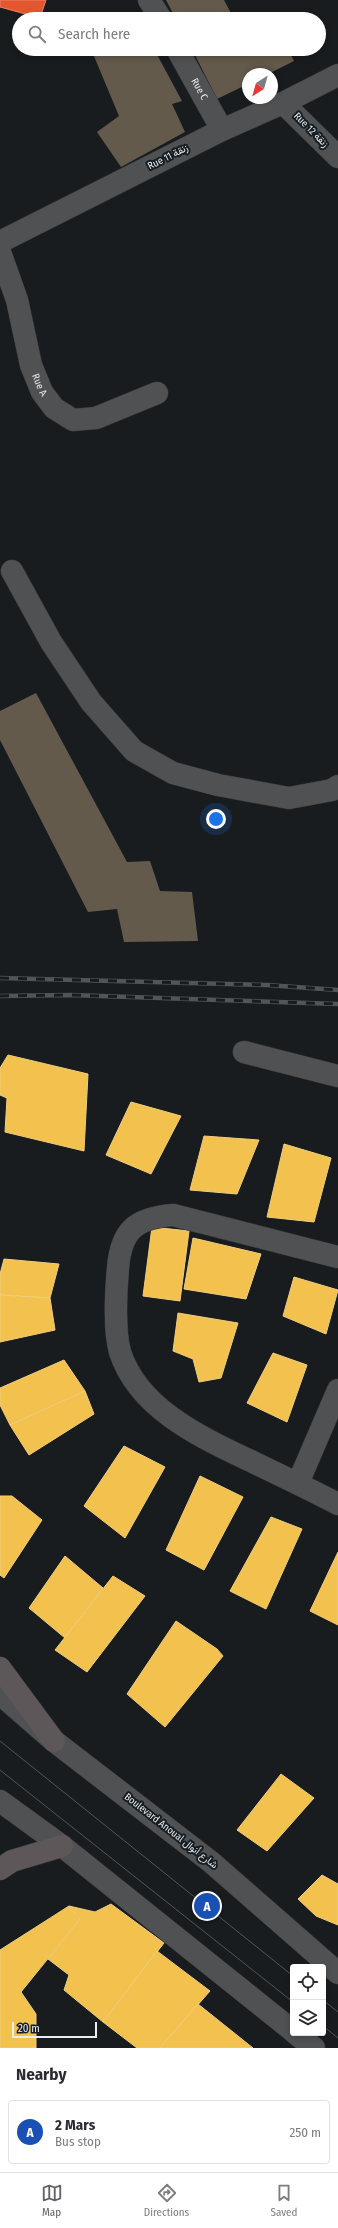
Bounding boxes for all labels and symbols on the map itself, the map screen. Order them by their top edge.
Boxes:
north arrow [242,68,278,104]
street label: Rue C [188,76,210,102]
street label: Rue 12 زنقة [291,110,331,150]
street label: Rue 11 زنقة [146,142,190,172]
street label: Rue A [29,372,50,399]
your location [206,809,226,829]
street label: Boulevard Anoual شارع أنوال [122,1791,220,1871]
pin: A [194,1891,220,1921]
scale bar [12,2020,97,2039]

